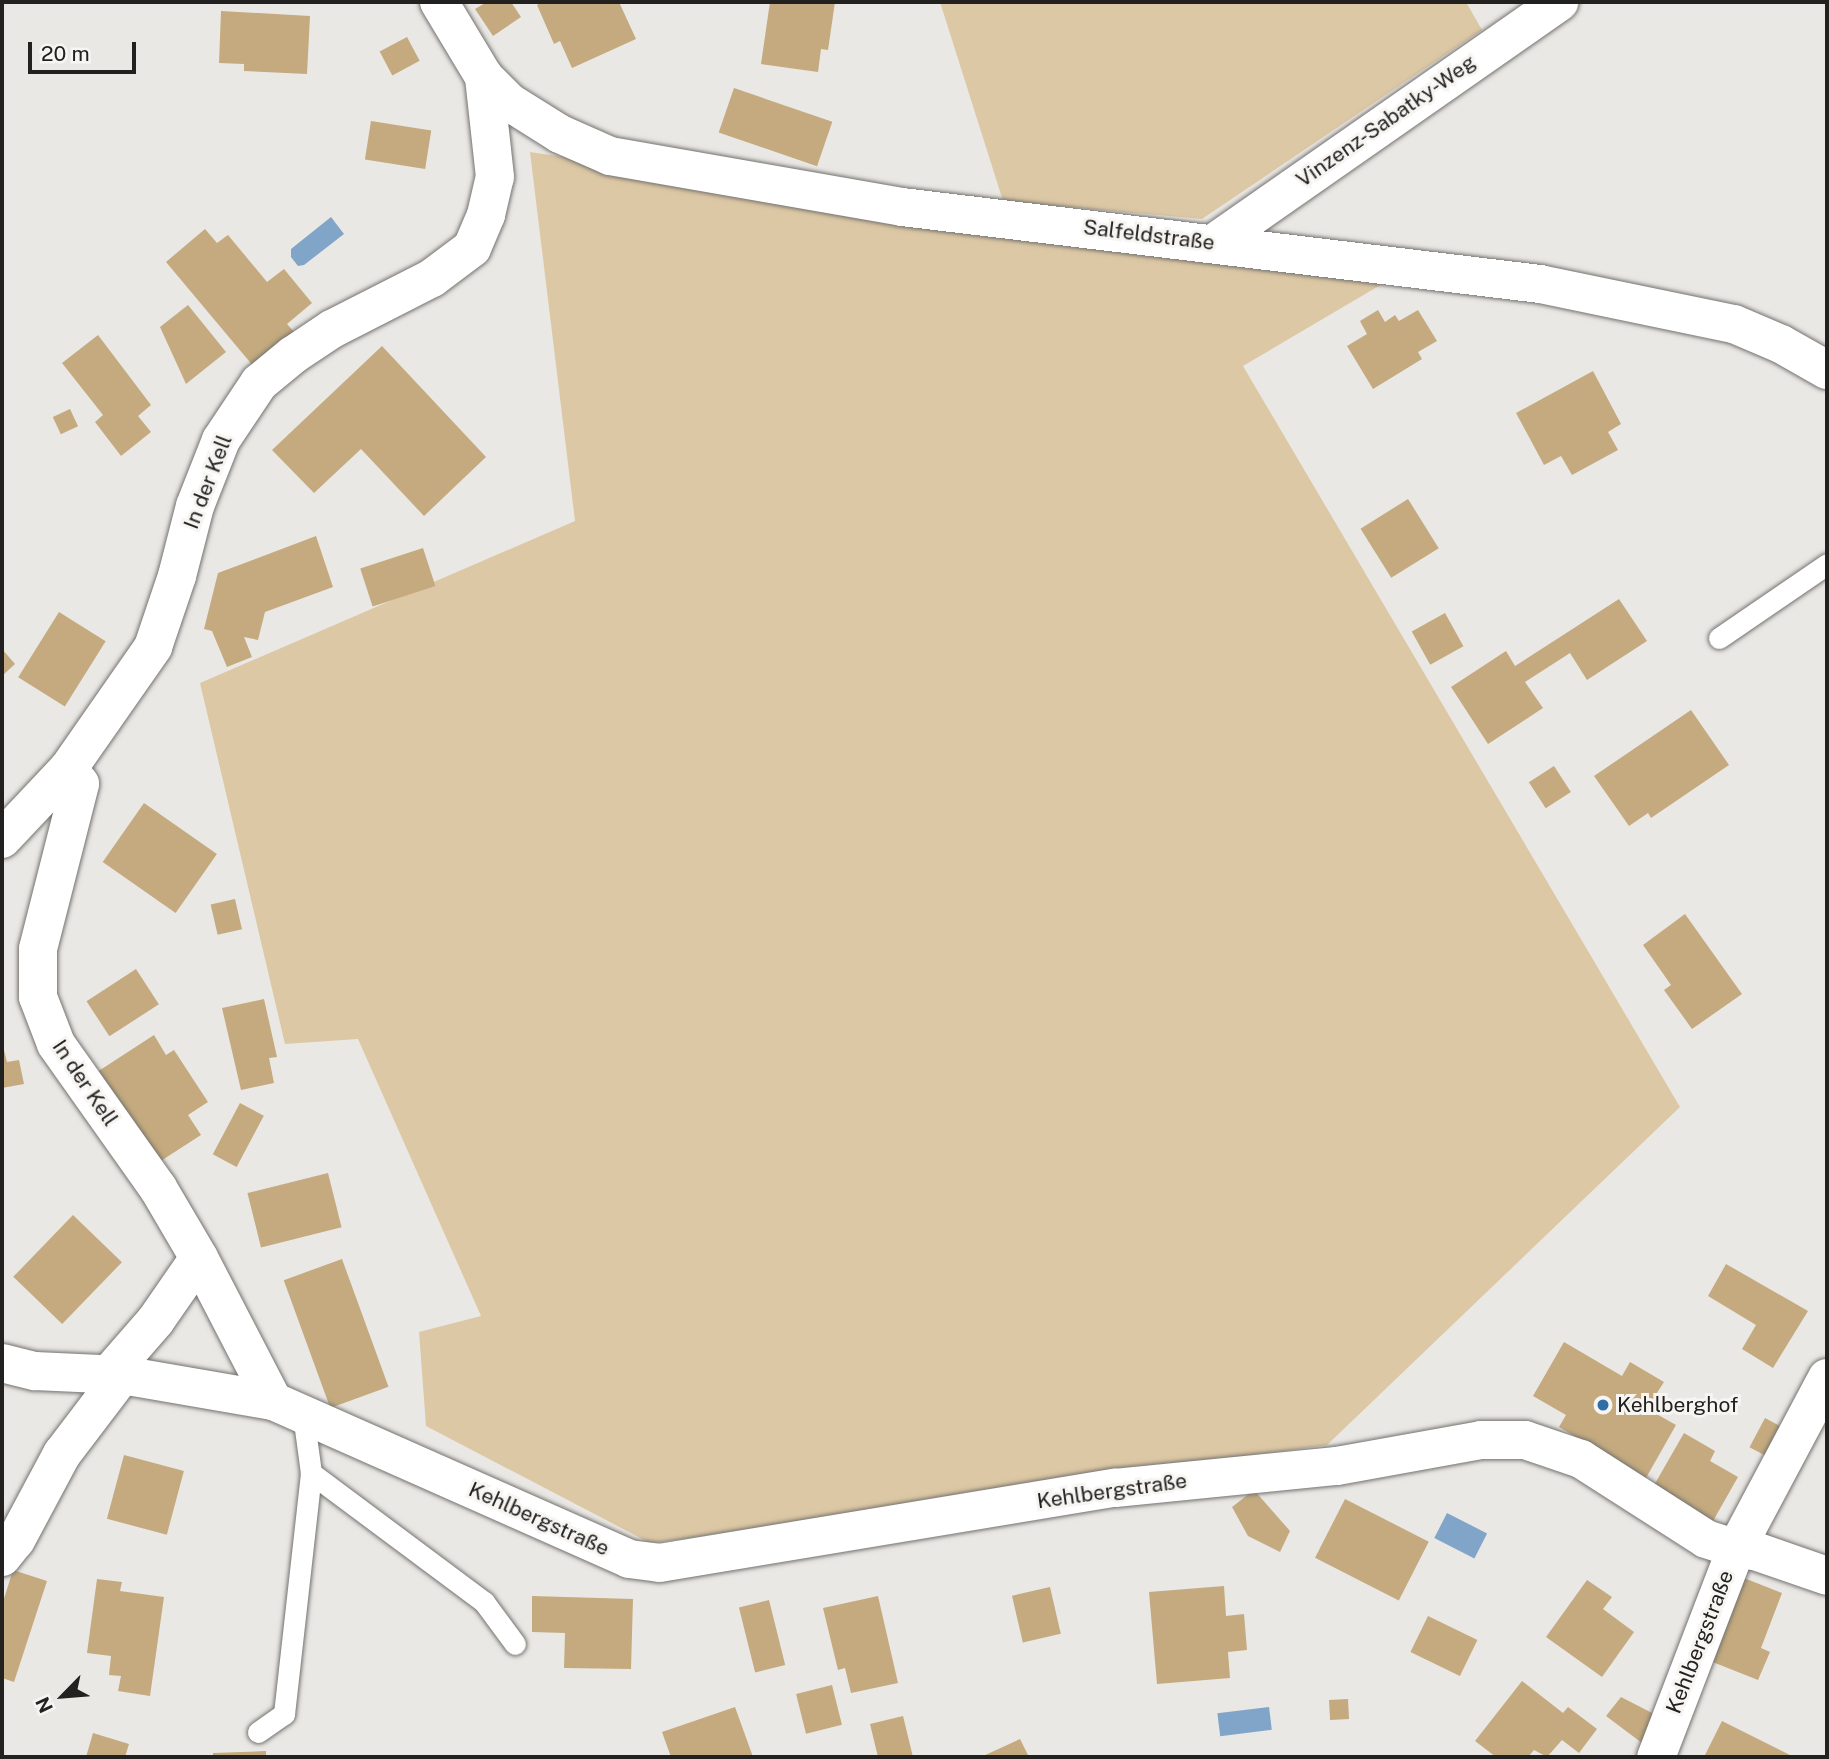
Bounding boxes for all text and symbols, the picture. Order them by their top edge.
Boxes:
scale bar [32,28,140,72]
text: 20 m [41,41,90,66]
street label: Vinzenz-Sabatky-Weg [1291,50,1481,192]
street label: Salfeldstraße [1082,214,1216,256]
street label: In der Kell [179,431,237,533]
street label: In der Kell [47,1035,123,1131]
place label: Kehlberghof [1617,1392,1738,1418]
marker: Kehlberghof [1595,1397,1611,1413]
street label: Kehlbergstraße [1035,1468,1189,1514]
street label: Kehlbergstraße [465,1477,613,1561]
street label: Kehlbergstraße [1661,1567,1739,1717]
north arrow [28,1661,98,1731]
text: N [31,1693,57,1716]

